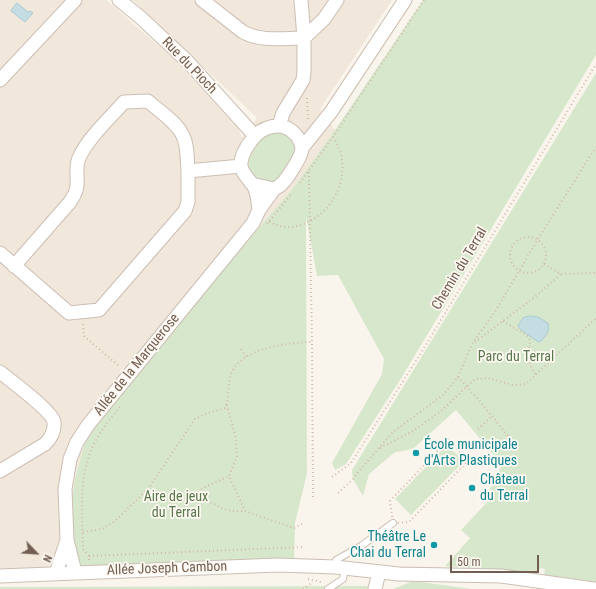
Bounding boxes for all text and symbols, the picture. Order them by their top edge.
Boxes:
street label: Rue du Pioch [158,34,220,98]
street label: Chemin du Terral [429,225,491,313]
street label: Allée de la Marquerose [91,311,183,419]
park label: Parc du Terral [478,349,554,365]
place label: École municipale d'Arts Plastiques [424,437,518,470]
marker: École municipale d'Arts Plastiques [411,448,421,458]
place label: Château du Terral [480,472,528,504]
marker: Château du Terral [467,483,477,493]
park label: Aire de jeux du Terral [144,489,208,522]
place label: Théâtre Le Chai du Terral [350,529,426,562]
north arrow [16,533,56,573]
marker: Théâtre Le Chai du Terral [429,540,439,550]
scale bar [452,547,541,573]
text: N [40,552,55,564]
text: 50 m [457,555,481,569]
street label: Allée Joseph Cambon [107,559,227,579]

